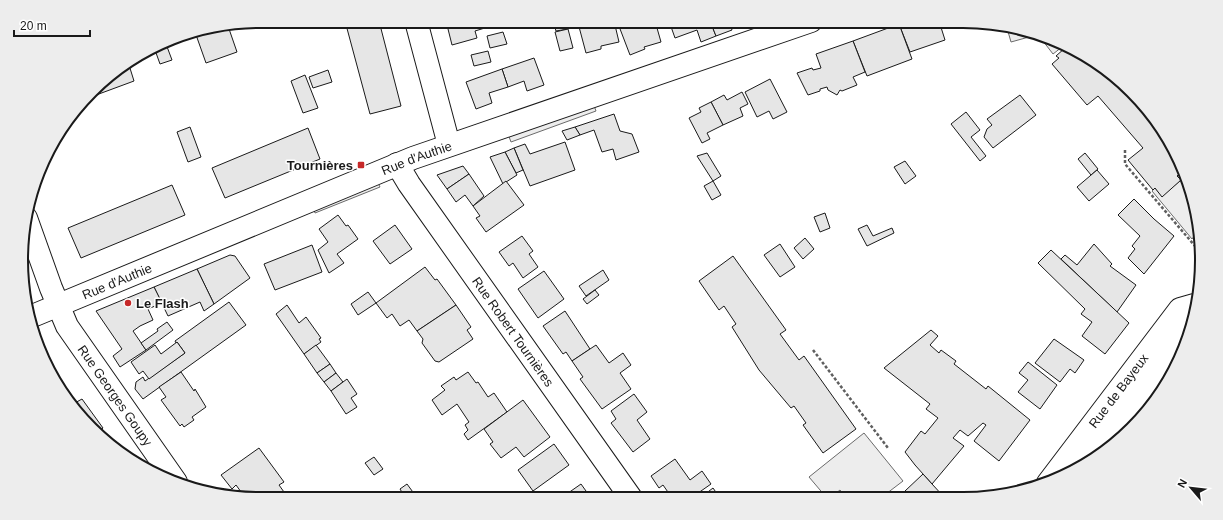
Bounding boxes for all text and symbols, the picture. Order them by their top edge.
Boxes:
scale bar [14,12,90,38]
text: 20 m [20,19,47,33]
street label: Rue d'Authie [379,138,454,178]
place label: Tournières [287,158,353,173]
marker: Tournières [356,160,366,170]
street label: Rue d'Authie [80,260,154,303]
street label: Rue Robert Tournières [469,274,557,390]
place label: Le Flash [136,296,189,311]
marker: Le Flash [123,298,133,308]
street label: Rue Georges Goupy [75,342,156,449]
street label: Rue de Bayeux [1086,351,1152,431]
north arrow [1171,468,1211,508]
text: N [1175,477,1189,490]

